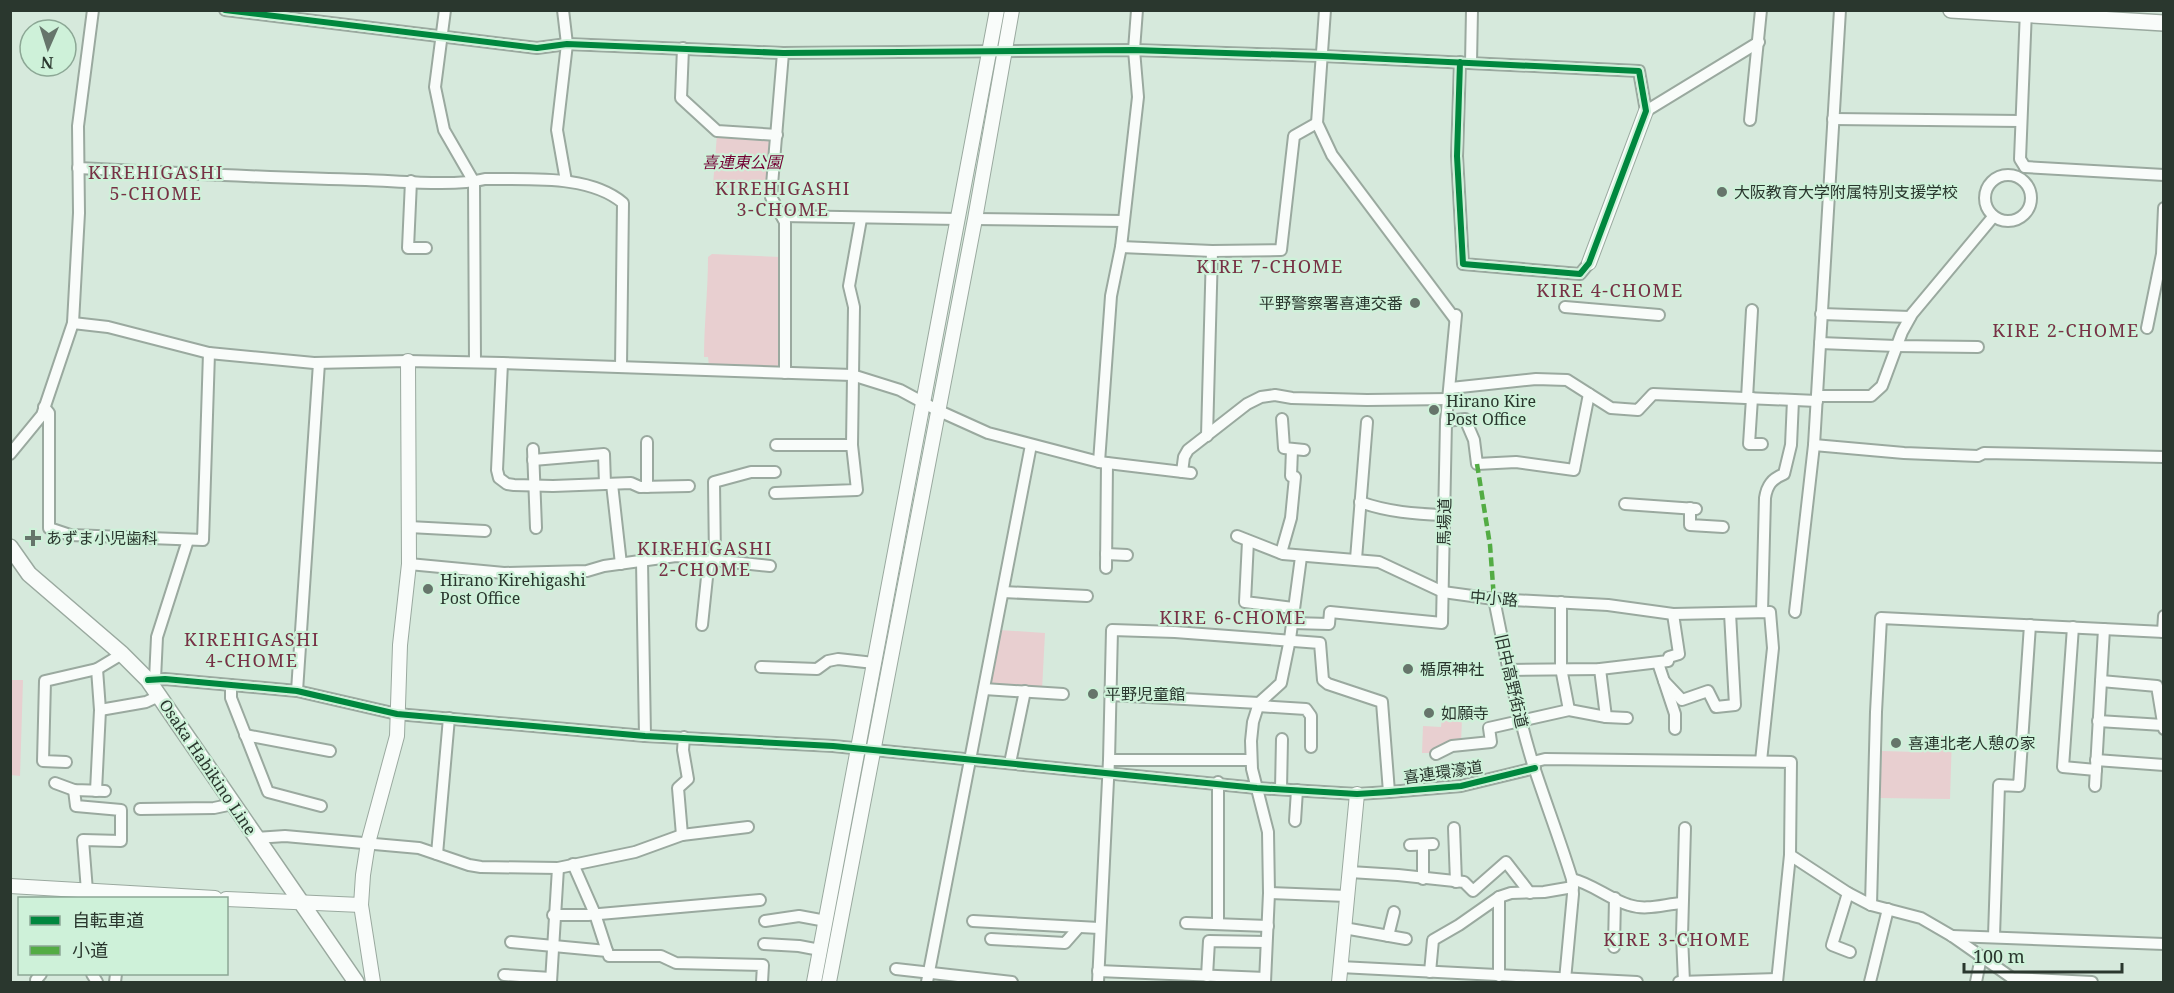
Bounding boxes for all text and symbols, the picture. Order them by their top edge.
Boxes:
north arrow [18,18,78,78]
text: N [40,52,54,74]
park label: 喜連東公園 [702,151,784,173]
district label: KIREHIGASHI 5-CHOME [88,160,224,205]
district label: KIREHIGASHI 3-CHOME [715,176,851,221]
place label: 大阪教育大学附属特別支援学校 [1734,181,1958,203]
marker: 大阪教育大学附属特別支援学校 [1715,185,1729,199]
district label: KIRE 7-CHOME [1196,254,1344,278]
district label: KIRE 4-CHOME [1536,278,1684,302]
place label: 平野警察署喜連交番 [1259,292,1403,314]
marker: 平野警察署喜連交番 [1408,296,1422,310]
district label: KIRE 2-CHOME [1992,318,2140,342]
place label: Hirano Kire Post Office [1446,390,1536,430]
marker: Hirano Kire Post Office [1427,403,1441,417]
street label: 馬場道 [1433,498,1455,546]
place label: あずま小児歯科 [46,527,158,549]
marker: あずま小児歯科 [24,529,42,547]
district label: KIREHIGASHI 2-CHOME [637,536,773,581]
place label: Hirano Kirehigashi Post Office [440,569,586,609]
marker: Hirano Kirehigashi Post Office [421,582,435,596]
street label: 中小路 [1469,585,1519,611]
district label: KIRE 6-CHOME [1159,605,1307,629]
district label: KIREHIGASHI 4-CHOME [184,627,320,672]
street label: 旧中高野街道 [1490,632,1534,730]
place label: 楯原神社 [1420,658,1484,680]
marker: 楯原神社 [1401,662,1415,676]
place label: 平野児童館 [1105,683,1185,705]
marker: 平野児童館 [1086,687,1100,701]
street label: Osaka Habikino Line [154,695,262,839]
place label: 如願寺 [1441,702,1489,724]
marker: 如願寺 [1422,706,1436,720]
place label: 喜連北老人憩の家 [1908,732,2036,754]
marker: 喜連北老人憩の家 [1889,736,1903,750]
street label: 喜連環濠道 [1402,756,1484,788]
legend [18,897,228,975]
text: 自転車道 [72,908,144,932]
district label: KIRE 3-CHOME [1603,927,1751,951]
scale bar [1964,936,2122,974]
text: 小道 [72,938,108,962]
text: 100 m [1973,944,2025,968]

